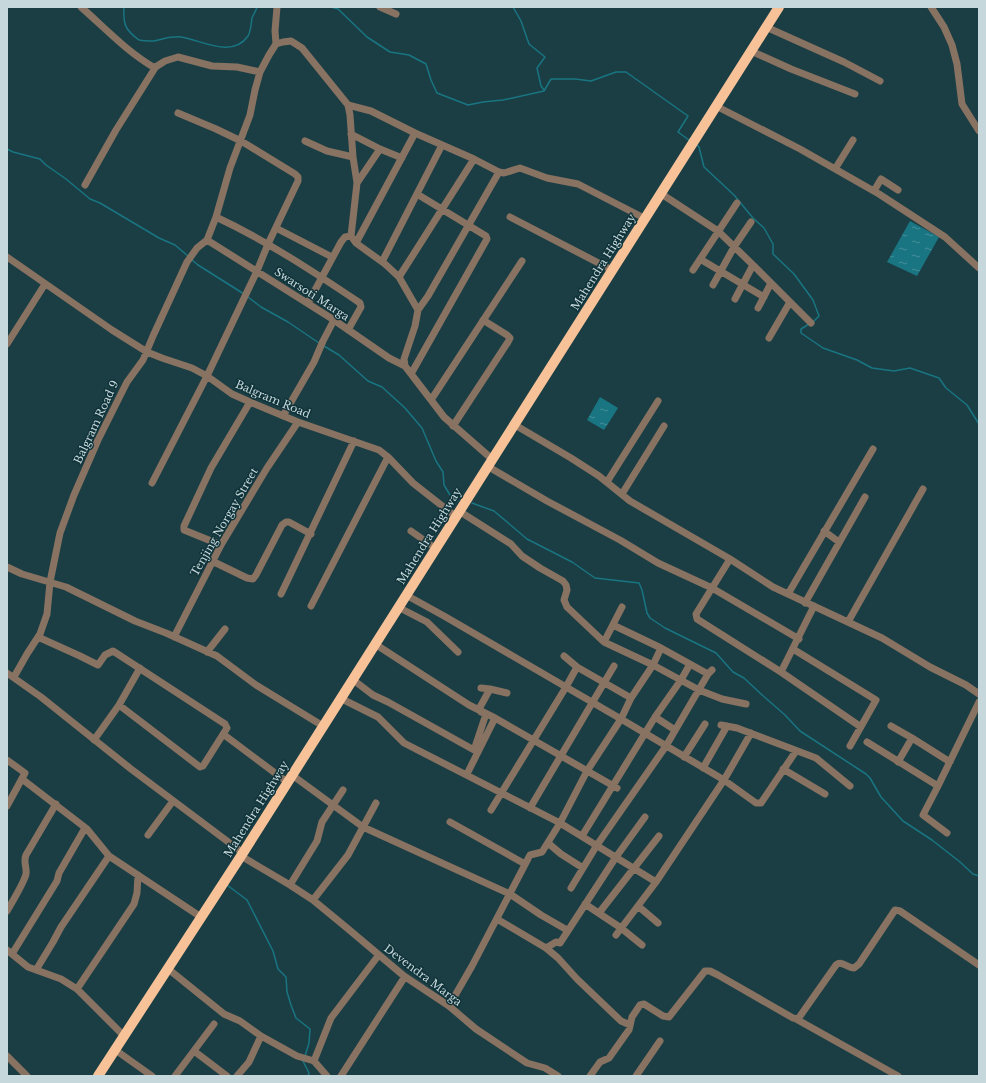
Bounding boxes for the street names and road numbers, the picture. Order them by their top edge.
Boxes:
street label: Mahendra Highway [568,211,638,313]
street label: Swarsoti Marga [272,264,353,324]
street label: Balgram Road [233,377,313,421]
street label: Balgram Road 9 [71,378,121,466]
street label: Tenjing Norgay Street [187,464,261,579]
street label: Mahendra Highway [394,485,464,587]
street label: Mahendra Highway [221,758,291,860]
street label: Devendra Marga [381,941,465,1009]

